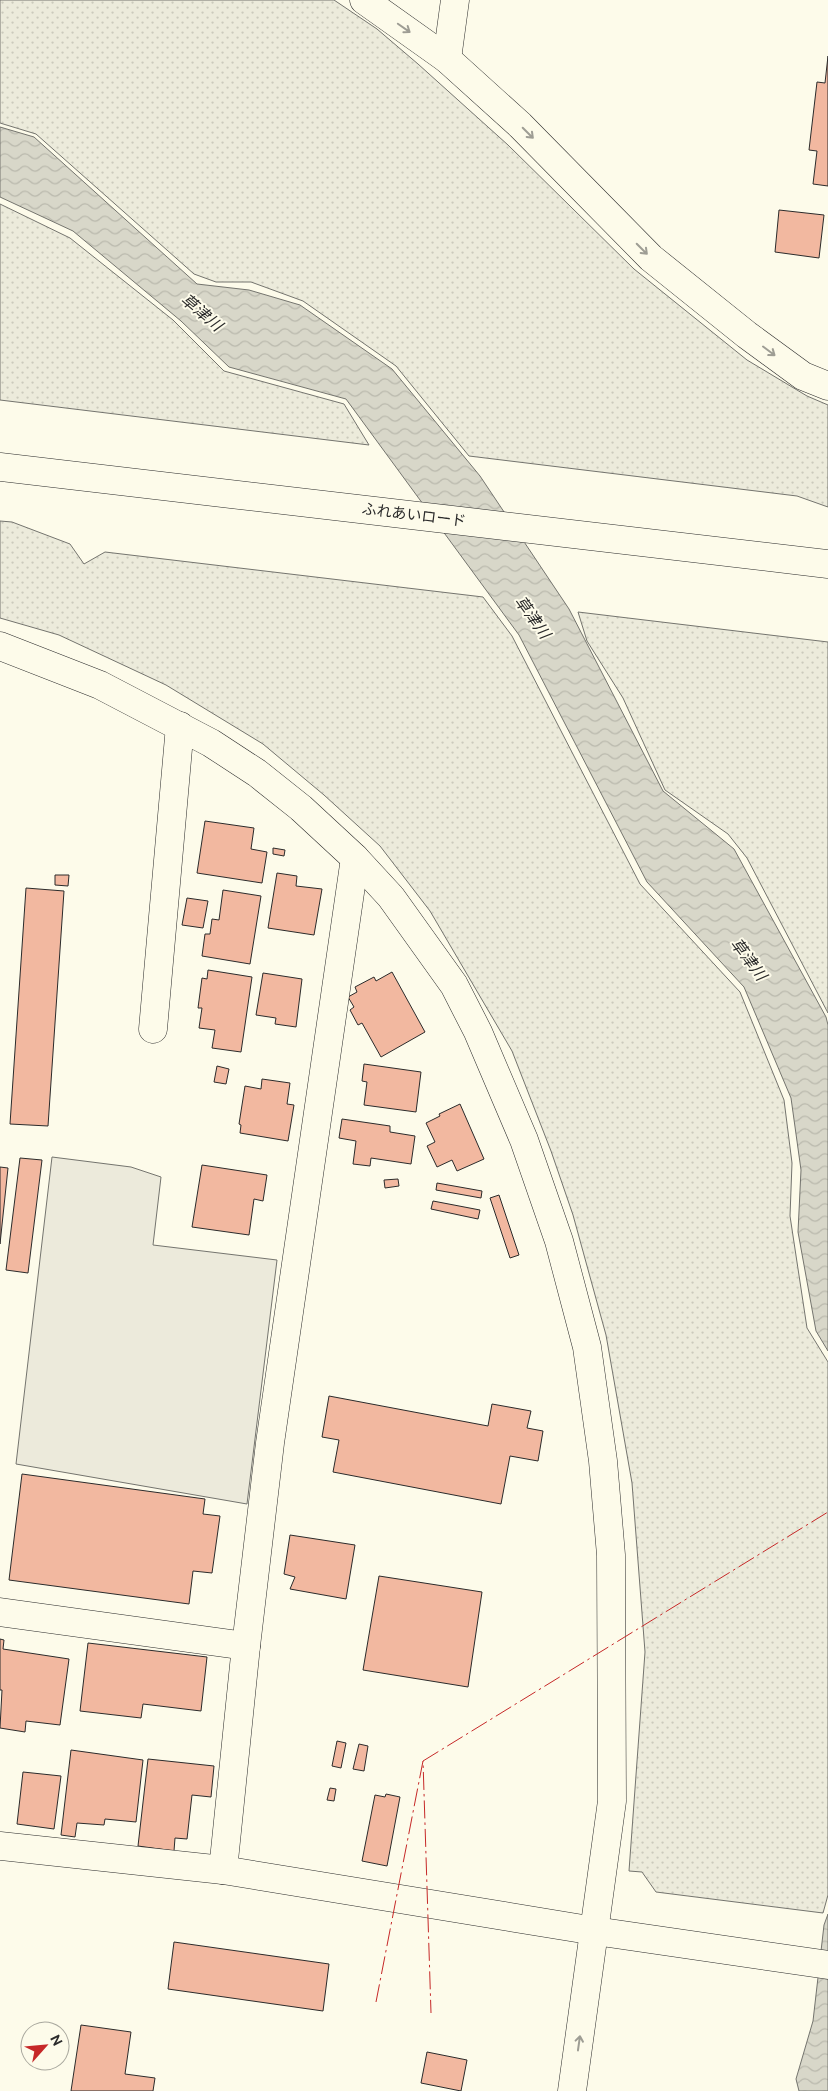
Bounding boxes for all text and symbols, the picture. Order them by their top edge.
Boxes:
one-way arrow [397,23,411,33]
one-way arrow [522,127,534,139]
one-way arrow [636,243,648,255]
water label: 草津川 [178,290,228,336]
one-way arrow [762,345,775,356]
street label: ふれあいロード [361,500,467,529]
water label: 草津川 [512,592,556,643]
water label: 草津川 [727,934,772,985]
north arrow [20,2021,70,2071]
text: N [47,2032,66,2048]
one-way arrow [574,2035,584,2051]

